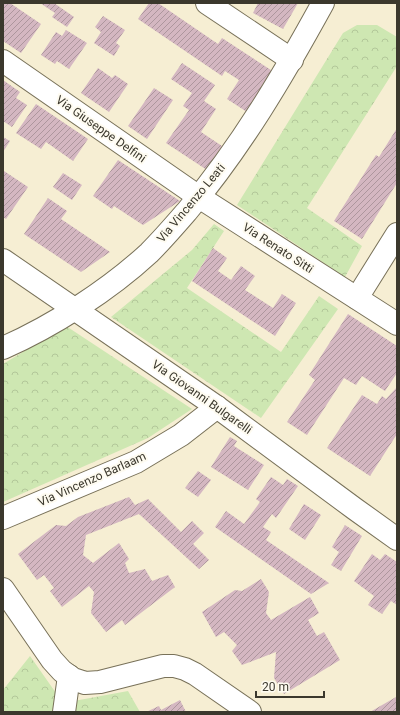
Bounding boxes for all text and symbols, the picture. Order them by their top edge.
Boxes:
street label: Via Giuseppe Delfini [53,93,149,165]
street label: Via Vincenzo Leati [154,161,228,245]
street label: Via Renato Sitti [240,220,316,276]
street label: Via Giovanni Bulgarelli [149,357,255,437]
street label: Via Vincenzo Barlaam [36,449,148,509]
scale bar [256,673,324,699]
text: 20 m [262,680,289,694]

